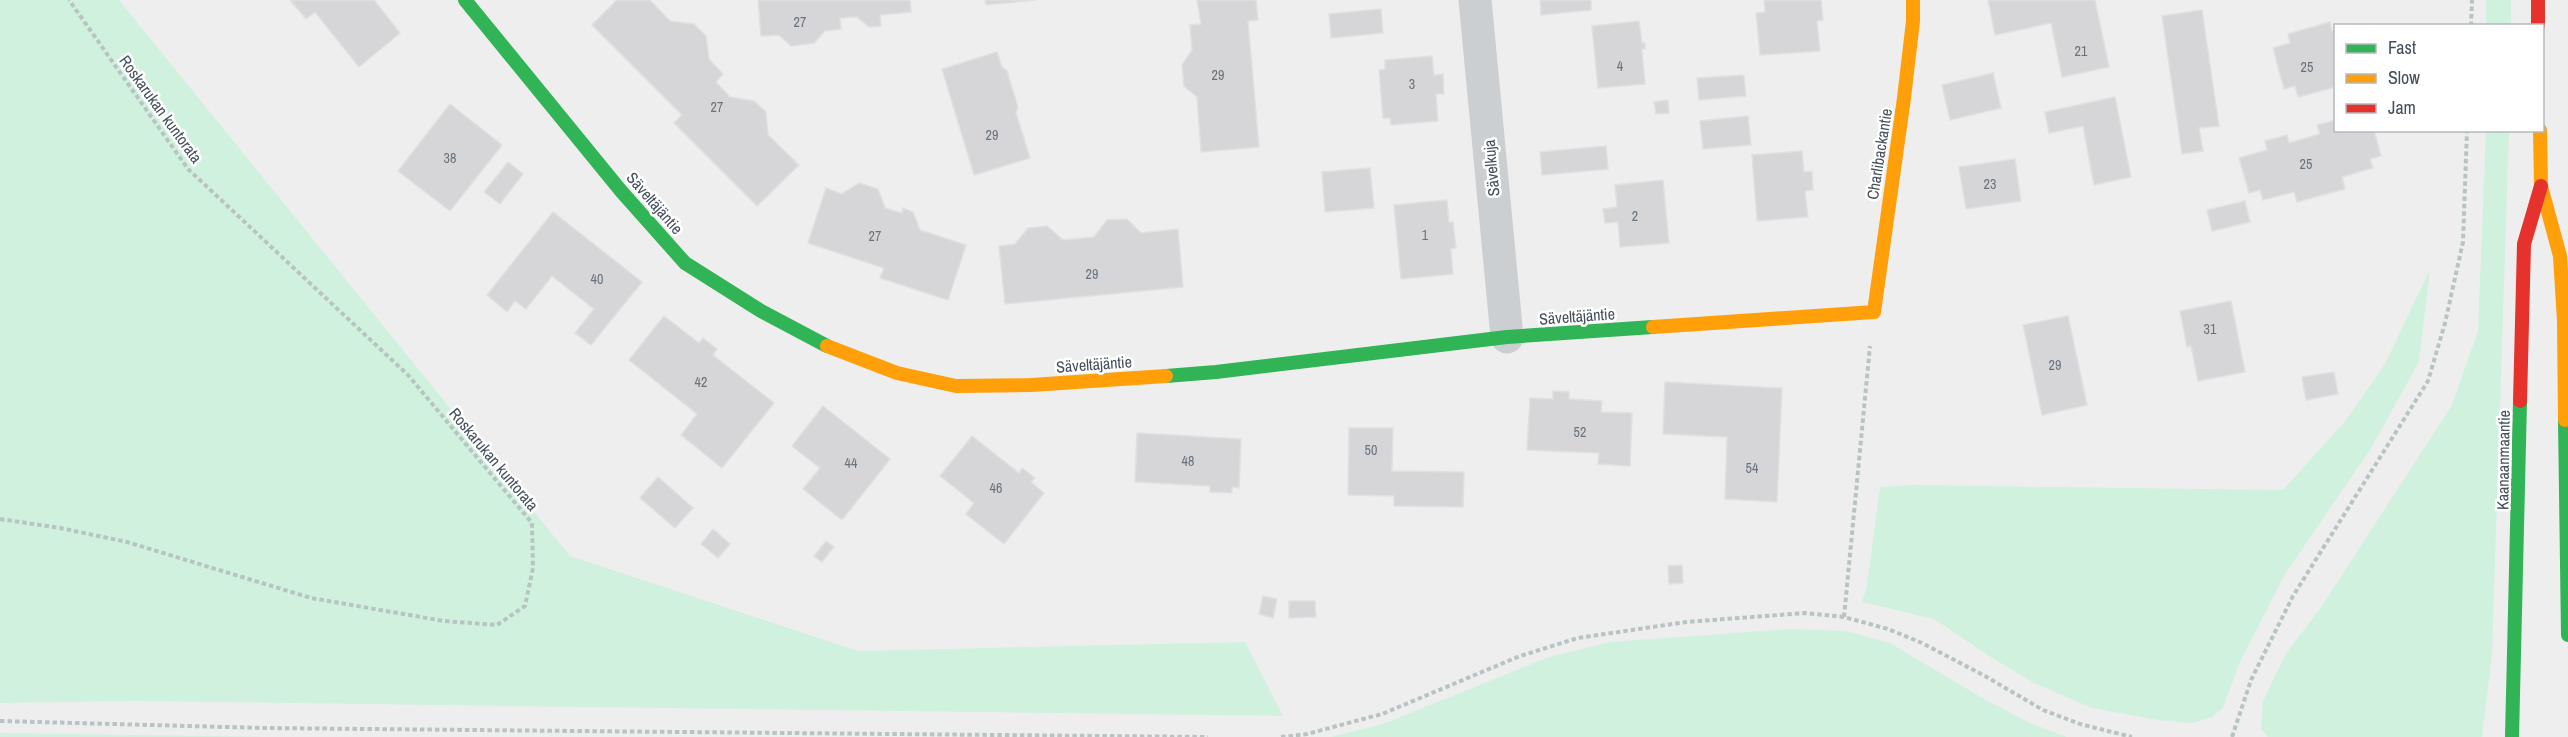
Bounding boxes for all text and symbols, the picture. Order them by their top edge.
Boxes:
house number: 27 [794,13,806,31]
legend [2334,24,2544,132]
text: Fast [2388,35,2416,60]
house number: 21 [2075,42,2088,60]
street label: Roskarukan kuntorata [114,51,208,168]
house number: 4 [1617,57,1624,75]
house number: 25 [2301,58,2313,76]
text: Slow [2388,65,2420,90]
house number: 29 [1212,66,1224,84]
house number: 3 [1409,75,1415,93]
text: Jam [2388,95,2416,120]
house number: 27 [711,98,723,116]
street label: Charlibackantie [1861,107,1897,201]
house number: 29 [986,126,998,144]
street label: Sävelkuja [1478,138,1504,197]
house number: 38 [444,149,456,167]
house number: 25 [2300,155,2312,173]
street label: Säveltäjäntie [622,167,688,239]
house number: 23 [1984,175,1996,193]
house number: 2 [1632,207,1638,225]
house number: 1 [1422,226,1429,244]
house number: 27 [869,227,881,245]
house number: 29 [1086,265,1098,283]
house number: 40 [591,270,603,288]
street label: Säveltäjäntie [1538,302,1616,330]
house number: 31 [2204,320,2217,338]
street label: Säveltäjäntie [1055,350,1133,378]
house number: 29 [2049,356,2061,374]
house number: 42 [695,373,707,391]
street label: Roskarukan kuntorata [444,403,544,516]
street label: Kaanaanmaantie [2491,410,2515,510]
house number: 52 [1574,423,1586,441]
house number: 50 [1365,441,1377,459]
house number: 48 [1182,452,1194,470]
house number: 44 [845,454,858,472]
house number: 54 [1746,459,1759,477]
house number: 46 [990,479,1002,497]

